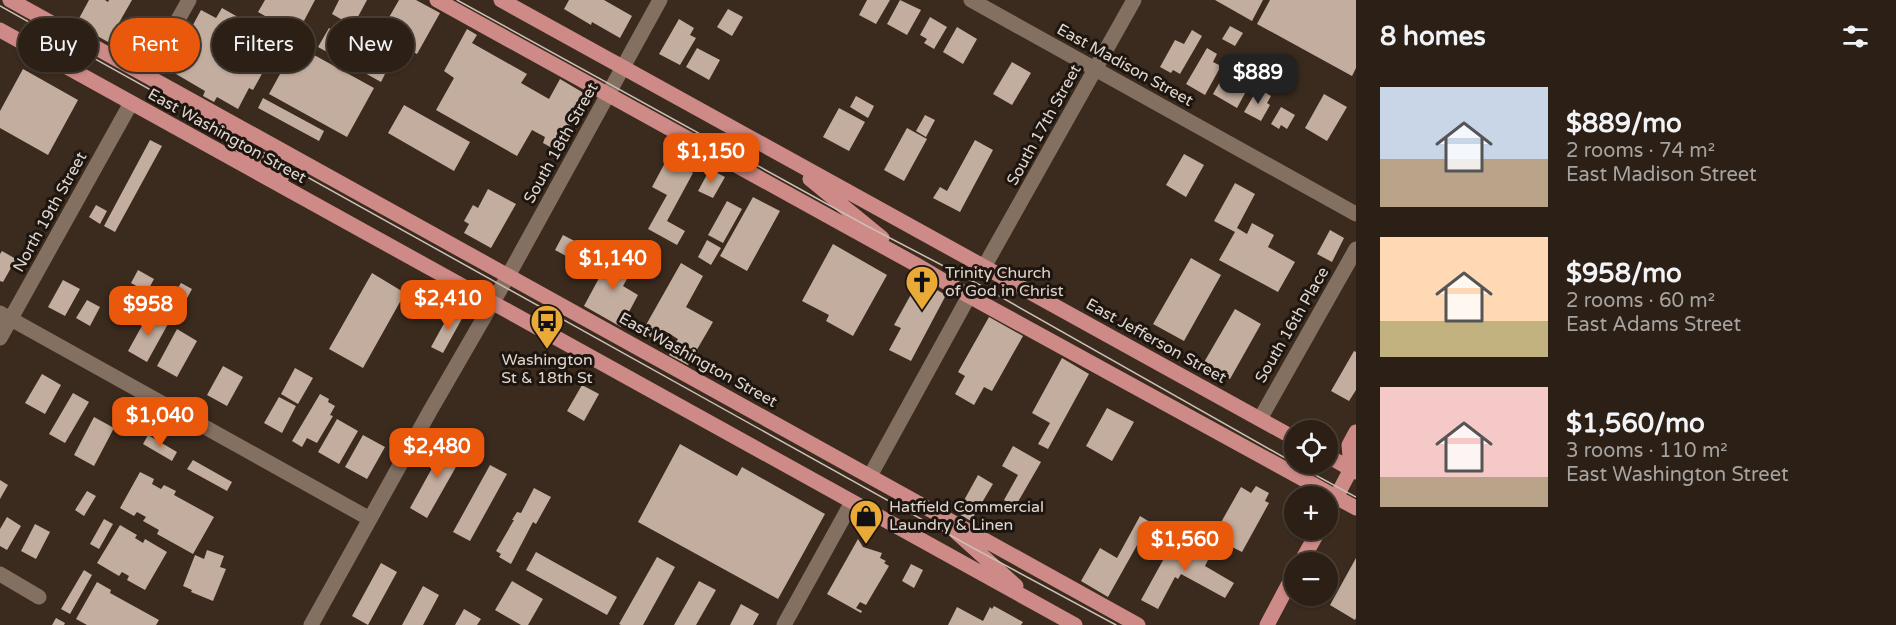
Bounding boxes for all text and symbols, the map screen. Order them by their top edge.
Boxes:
chip: Buy [18,18,98,72]
chip: Rent [110,18,200,72]
chip: Filters [212,18,315,72]
chip: New [327,18,414,72]
street label: East Madison Street [1053,19,1197,111]
icon: filters [1839,20,1872,53]
text: 8 homes [1380,21,1486,52]
pin: $889 [1222,54,1294,105]
street label: South 17th Street [1002,61,1086,189]
text: $889 [1233,61,1283,85]
street label: South 18th Street [519,79,603,207]
street label: East Washington Street [144,84,310,188]
text: $889/mo [1566,108,1682,139]
icon: home [1428,111,1500,183]
pin: $1,150 [662,133,760,184]
text: 2 rooms · 74 m² [1566,139,1715,163]
text: $1,150 [677,140,745,164]
street label: North 19th Street [9,148,91,276]
text: East Madison Street [1566,163,1757,187]
pin: $1,140 [564,240,662,291]
text: $1,140 [579,247,647,271]
text: $958/mo [1566,258,1682,289]
icon: home [1428,261,1500,333]
place label: Trinity Church of God in Christ [945,263,1064,301]
street label: South 16th Place [1251,263,1333,387]
church icon: Trinity Church of God in Christ [904,264,940,311]
pin: $2,410 [399,280,497,331]
pin: $958 [112,286,184,337]
text: $2,410 [414,287,482,311]
text: 2 rooms · 60 m² [1566,289,1715,313]
text: $958 [123,293,173,317]
street label: East Jefferson Street [1082,294,1230,388]
bus stop icon: Washington St & 18th St [529,303,565,350]
street label: East Washington Street [615,308,781,412]
text: East Adams Street [1566,313,1741,337]
place label: Washington St & 18th St [501,350,593,388]
pin: $1,040 [111,397,209,448]
text: $1,040 [126,404,194,428]
text: $1,560/mo [1566,408,1705,439]
icon: home [1428,411,1500,483]
map controls [1284,420,1338,606]
button: locate [1284,420,1338,474]
pin: $2,480 [388,428,486,479]
text: $2,480 [403,435,471,459]
text: 3 rooms · 110 m² [1566,439,1728,463]
text: East Washington Street [1566,463,1789,487]
button: + [1284,486,1338,540]
place label: Hatfield Commercial Laundry & Linen [889,497,1044,535]
shop icon: Hatfield Commercial Laundry & Linen [848,498,884,545]
pin: $1,560 [1136,521,1234,572]
text: $1,560 [1151,528,1219,552]
button: − [1284,552,1338,606]

